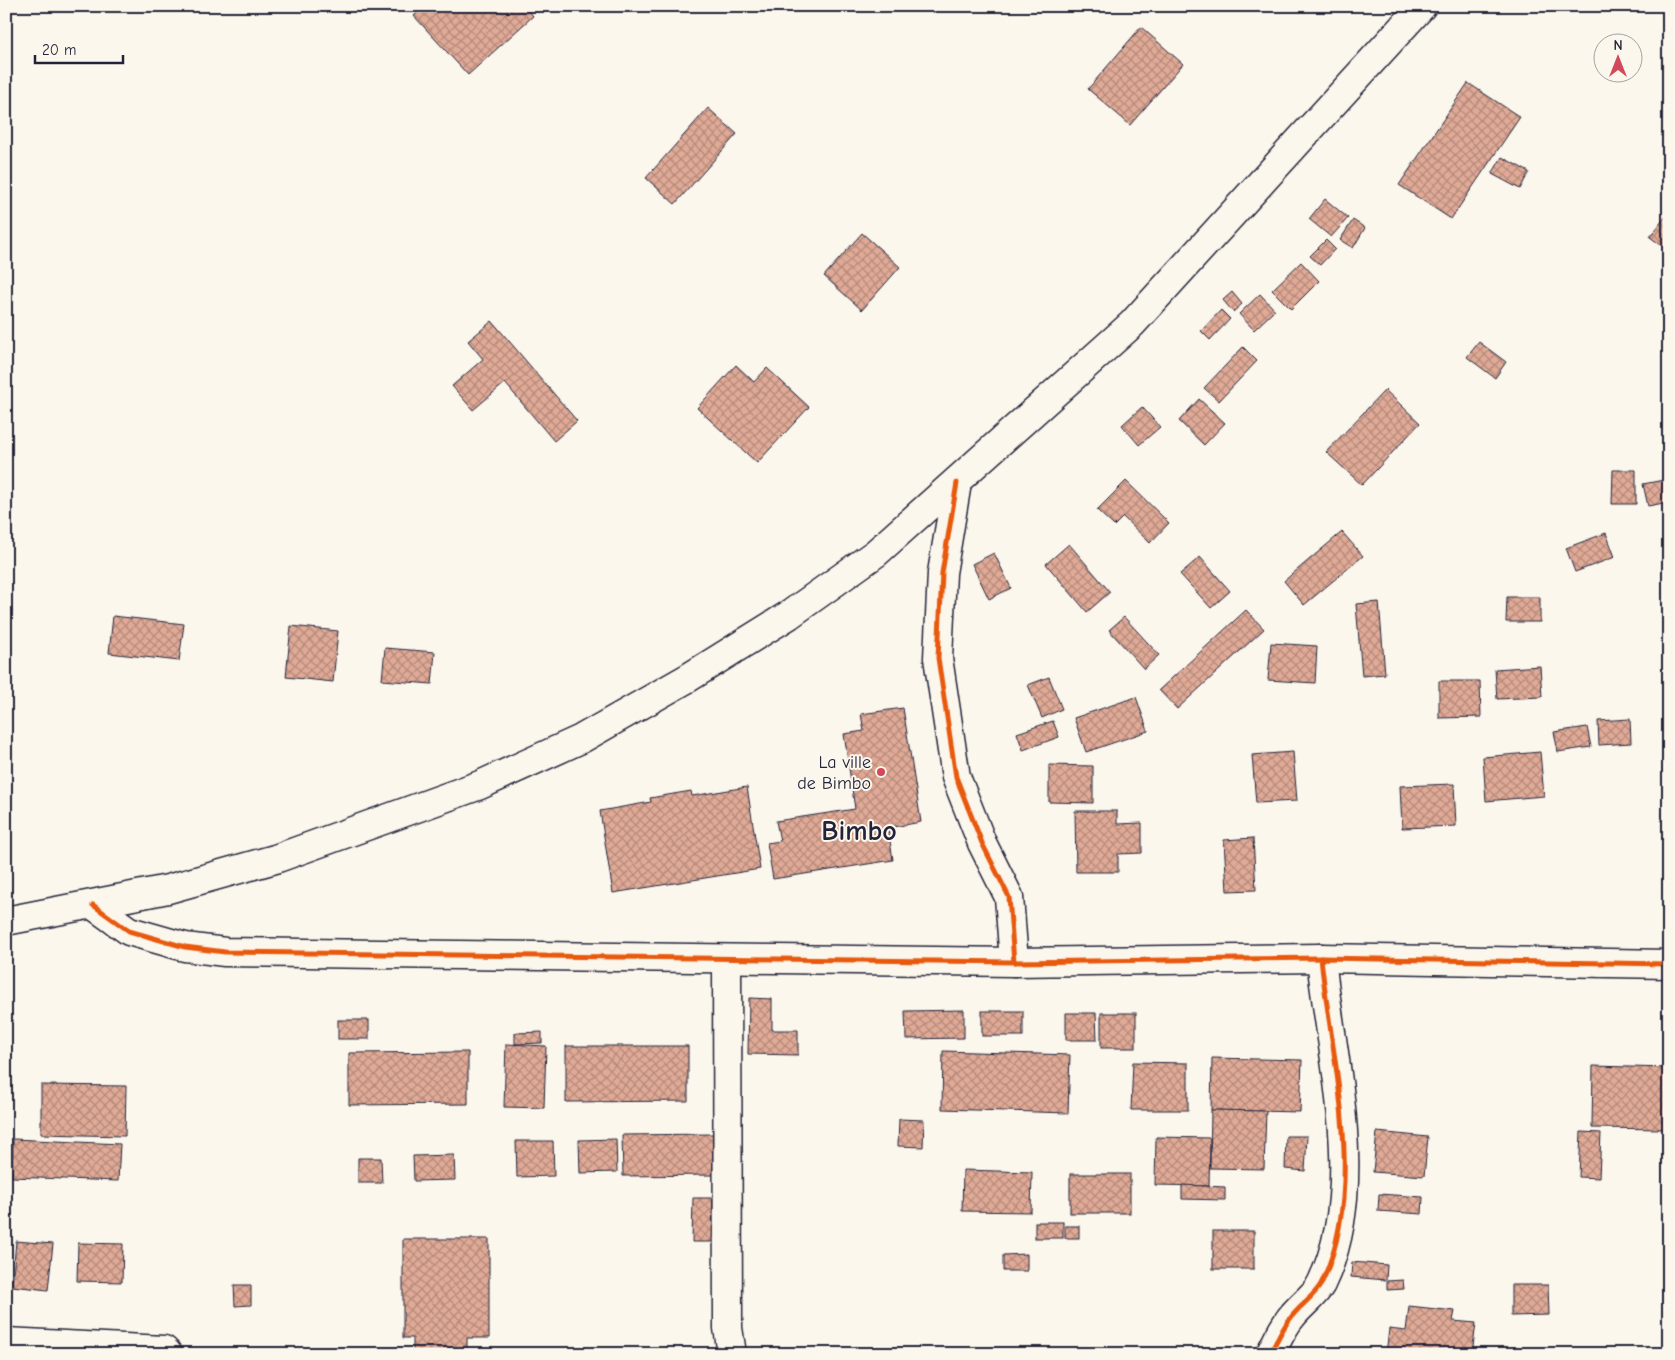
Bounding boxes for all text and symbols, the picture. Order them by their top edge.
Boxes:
scale bar [35,32,122,64]
north arrow [1592,32,1642,82]
text: N [1613,37,1623,54]
text: 20 m [42,41,76,59]
place label: La ville de Bimbo [797,752,871,794]
marker: La ville de Bimbo [875,766,887,778]
district label: Bimbo [821,815,897,847]

